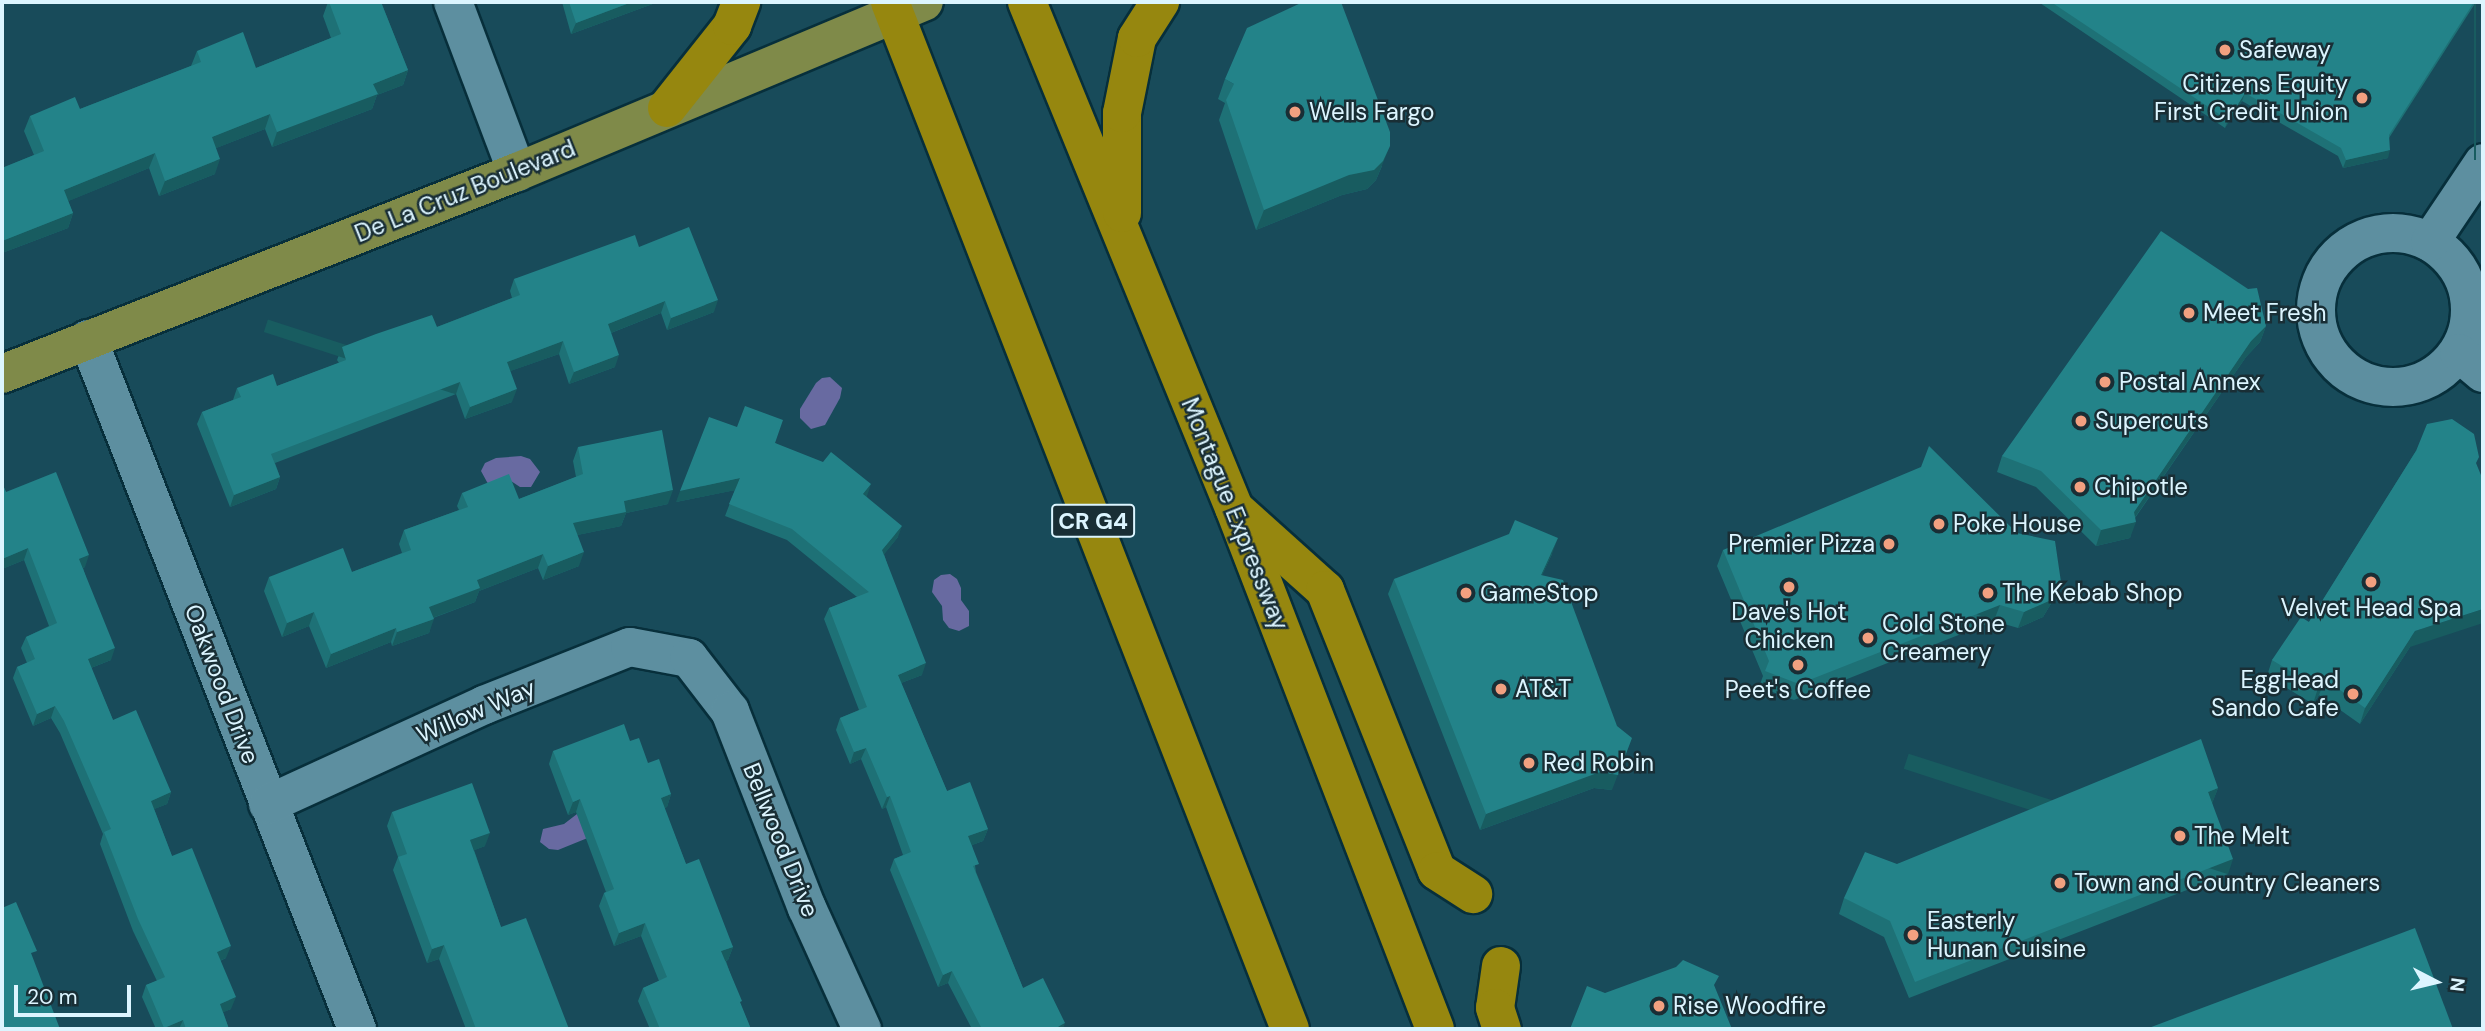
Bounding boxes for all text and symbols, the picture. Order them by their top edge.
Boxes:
place label: Safeway [2239,36,2331,64]
marker: Safeway [2217,42,2233,58]
place label: Citizens Equity First Credit Union [2154,70,2348,126]
marker: Citizens Equity First Credit Union [2354,90,2370,106]
place label: Wells Fargo [1309,98,1435,126]
marker: Wells Fargo [1287,104,1303,120]
street label: De La Cruz Boulevard [350,134,580,248]
place label: Meet Fresh [2203,299,2327,327]
marker: Meet Fresh [2181,305,2197,321]
place label: Postal Annex [2119,368,2261,396]
marker: Postal Annex [2097,374,2113,390]
street label: Montague Expressway [1175,394,1295,634]
place label: Supercuts [2095,407,2209,435]
marker: Supercuts [2073,413,2089,429]
place label: Chipotle [2094,473,2188,501]
marker: Chipotle [2072,479,2088,495]
road number: CR G4 [1051,502,1135,540]
place label: Poke House [1953,510,2082,538]
marker: Poke House [1931,516,1947,532]
place label: Premier Pizza [1728,530,1875,558]
marker: Premier Pizza [1881,536,1897,552]
marker: Velvet Head Spa [2363,574,2379,590]
place label: GameStop [1480,579,1599,607]
marker: Dave's Hot Chicken [1781,579,1797,595]
place label: The Kebab Shop [2002,579,2183,607]
marker: GameStop [1458,585,1474,601]
marker: The Kebab Shop [1980,585,1996,601]
place label: Velvet Head Spa [2280,594,2462,622]
place label: Dave's Hot Chicken [1731,598,1847,654]
street label: Oakwood Drive [178,600,266,768]
place label: Cold Stone Creamery [1882,610,2005,666]
marker: Cold Stone Creamery [1860,630,1876,646]
marker: Peet's Coffee [1790,657,1806,673]
place label: EggHead Sando Cafe [2211,666,2339,722]
street label: Willow Way [412,673,540,749]
place label: AT&T [1515,675,1571,703]
place label: Peet's Coffee [1725,676,1871,704]
marker: AT&T [1493,681,1509,697]
marker: EggHead Sando Cafe [2345,686,2361,702]
place label: Red Robin [1543,749,1654,777]
marker: Red Robin [1521,755,1537,771]
street label: Bellwood Drive [737,759,825,921]
place label: The Melt [2194,822,2290,850]
marker: The Melt [2172,828,2188,844]
place label: Town and Country Cleaners [2074,869,2380,897]
marker: Town and Country Cleaners [2052,875,2068,891]
place label: Easterly Hunan Cuisine [1927,907,2086,963]
marker: Easterly Hunan Cuisine [1905,927,1921,943]
north arrow [2401,947,2471,1017]
scale bar [18,972,135,1016]
text: N [2444,976,2471,993]
text: 20 m [27,983,78,1011]
place label: Rise Woodfire [1673,992,1826,1020]
marker: Rise Woodfire [1651,998,1667,1014]

